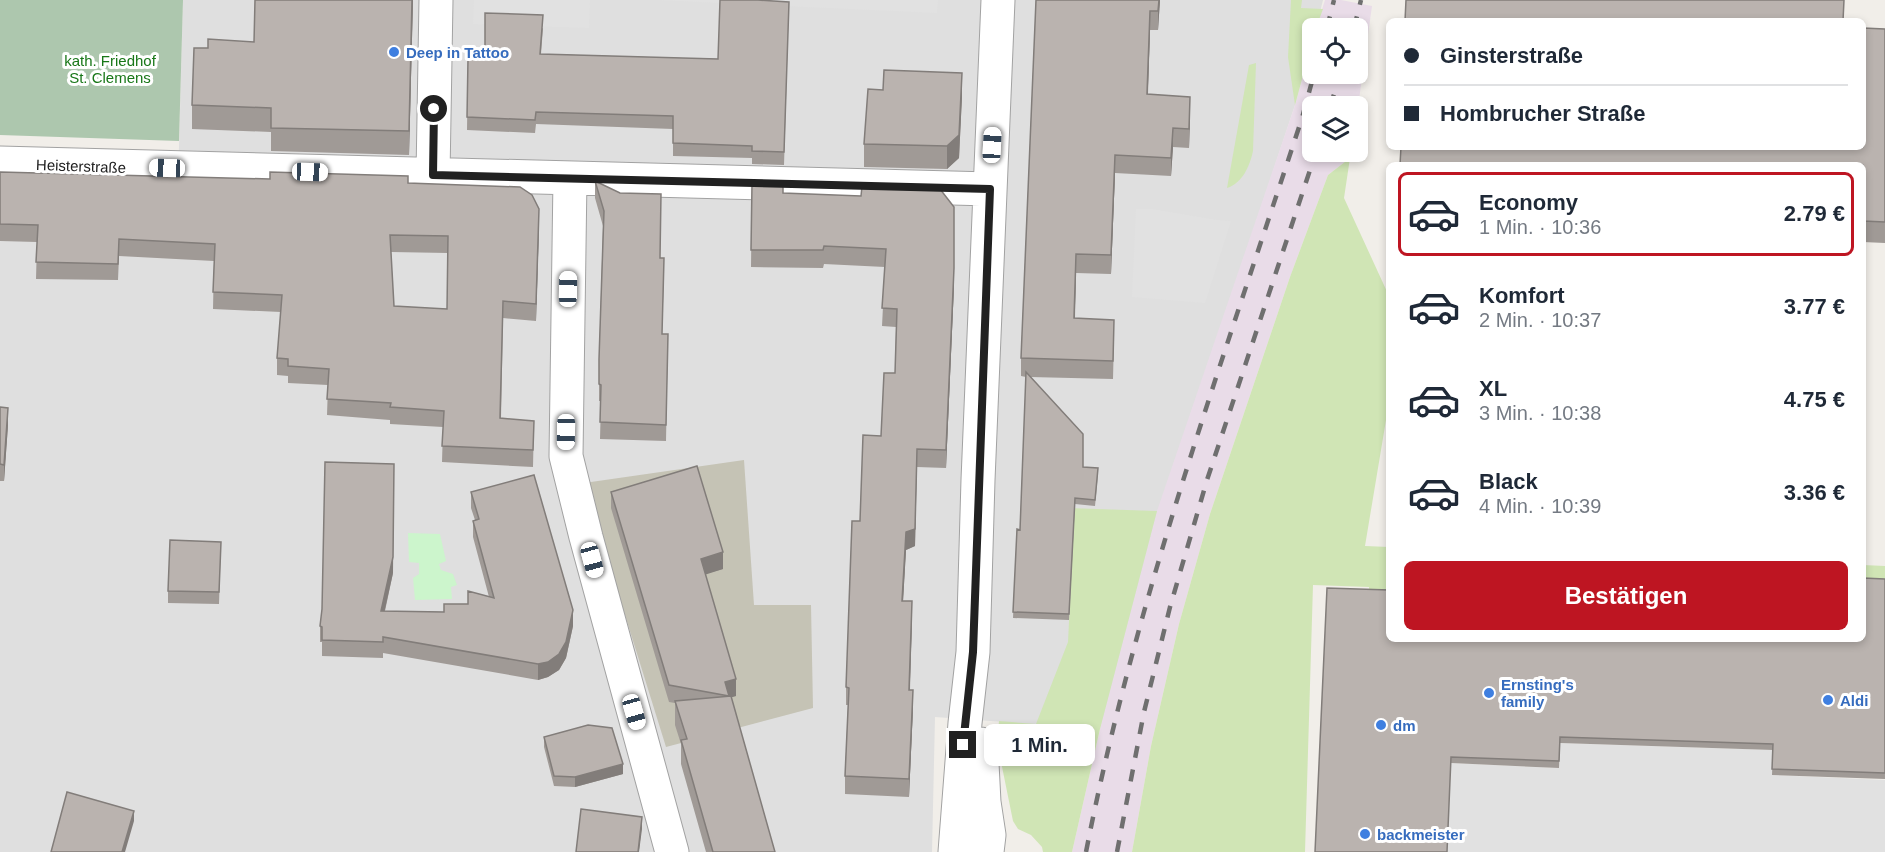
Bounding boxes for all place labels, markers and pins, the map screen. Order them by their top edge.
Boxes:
place label: Deep in Tattoo [406,44,509,61]
marker: Deep in Tattoo [387,45,401,59]
place label: Ernsting's family [1501,676,1574,710]
marker: Ernsting's family [1482,686,1496,700]
place label: Aldi [1840,692,1868,709]
marker: Aldi [1821,693,1835,707]
place label: dm [1393,717,1416,734]
marker: dm [1374,718,1388,732]
place label: backmeister [1377,826,1465,843]
marker: backmeister [1358,827,1372,841]

